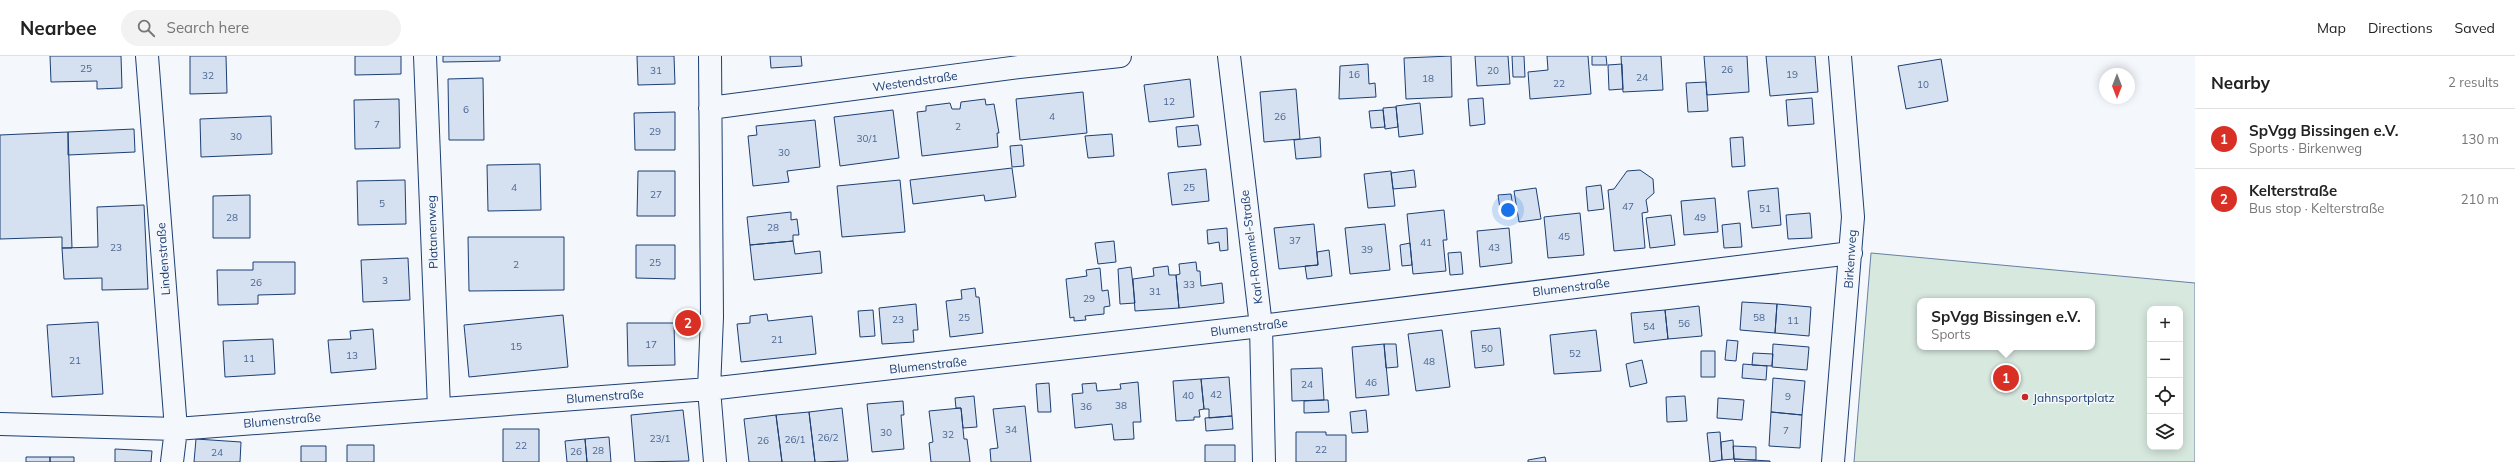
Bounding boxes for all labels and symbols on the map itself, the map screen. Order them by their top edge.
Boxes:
house number: 25 [80,62,92,75]
house number: 26 [1721,63,1733,76]
house number: 31 [650,64,662,77]
house number: 20 [1487,64,1499,77]
street label: Westendstraße [872,68,958,94]
house number: 16 [1348,68,1360,81]
house number: 19 [1786,68,1798,81]
north arrow [2099,68,2135,104]
house number: 32 [202,69,214,82]
house number: 24 [1636,71,1648,84]
house number: 18 [1422,72,1434,85]
house number: 22 [1553,77,1565,90]
house number: 10 [1917,78,1929,91]
house number: 12 [1163,95,1175,108]
house number: 6 [463,103,469,116]
house number: 4 [1049,110,1055,123]
house number: 26 [1274,110,1286,123]
house number: 7 [374,118,380,131]
house number: 2 [955,120,961,133]
house number: 29 [649,125,661,138]
house number: 30 [230,130,242,143]
house number: 30/1 [857,132,877,145]
house number: 30 [778,146,790,159]
house number: 4 [511,181,517,194]
house number: 25 [1183,181,1195,194]
house number: 27 [650,188,662,201]
street label: Karl-Rommel-Straße [1237,189,1265,305]
street label: Platanenweg [423,195,441,269]
house number: 5 [379,197,385,210]
your location [1498,200,1518,220]
house number: 47 [1622,200,1634,213]
house number: 51 [1759,202,1771,215]
house number: 28 [226,211,238,224]
house number: 49 [1694,211,1706,224]
house number: 28 [767,221,779,234]
street label: Lindenstraße [153,222,173,296]
street label: Birkenweg [1840,229,1860,289]
house number: 45 [1558,230,1570,243]
house number: 37 [1289,234,1301,247]
house number: 41 [1420,236,1432,249]
house number: 23 [110,241,122,254]
house number: 43 [1488,241,1500,254]
house number: 39 [1361,243,1373,256]
house number: 25 [649,256,661,269]
house number: 2 [513,258,519,271]
house number: 3 [382,274,388,287]
street label: Blumenstraße [1531,275,1611,299]
house number: 26 [250,276,262,289]
house number: 33 [1183,278,1195,291]
house number: 31 [1149,285,1161,298]
house number: 29 [1083,292,1095,305]
pin: 2 [675,308,701,338]
house number: 25 [958,311,970,324]
house number: 58 [1753,311,1765,324]
house number: 23 [892,313,904,326]
house number: 11 [1787,314,1799,327]
street label: Blumenstraße [1209,315,1289,339]
house number: 56 [1678,317,1690,330]
house number: 54 [1643,320,1655,333]
house number: 21 [771,333,783,346]
house number: 17 [645,338,657,351]
house number: 15 [510,340,522,353]
house number: 50 [1481,342,1493,355]
house number: 52 [1569,347,1581,360]
house number: 13 [346,349,358,362]
house number: 11 [243,352,255,365]
street label: Blumenstraße [889,353,967,377]
house number: 21 [69,354,81,367]
house number: 48 [1423,355,1435,368]
pin: 1 [1993,363,2019,393]
house number: 46 [1365,376,1377,389]
house number: 24 [1301,378,1313,391]
street label: Blumenstraße [566,386,644,406]
house number: 42 [1210,388,1222,401]
house number: 40 [1182,389,1194,402]
house number: 9 [1785,390,1791,403]
place label: Jahnsportplatz [2033,390,2115,405]
marker: Jahnsportplatz [2020,392,2030,402]
house number: 38 [1115,399,1127,412]
house number: 36 [1080,400,1092,413]
street label: Blumenstraße [243,409,321,431]
house number: 34 [1005,423,1017,436]
house number: 7 [1783,424,1789,437]
house number: 30 [880,426,892,439]
house number: 32 [942,428,954,441]
house number: 26/2 [818,431,838,444]
house number: 23/1 [650,432,670,445]
house number: 26/1 [785,433,805,446]
house number: 26 [757,434,769,447]
house number: 22 [515,439,527,452]
house number: 22 [1315,443,1327,456]
house number: 28 [592,444,604,457]
house number: 26 [570,445,582,458]
house number: 24 [211,446,223,459]

